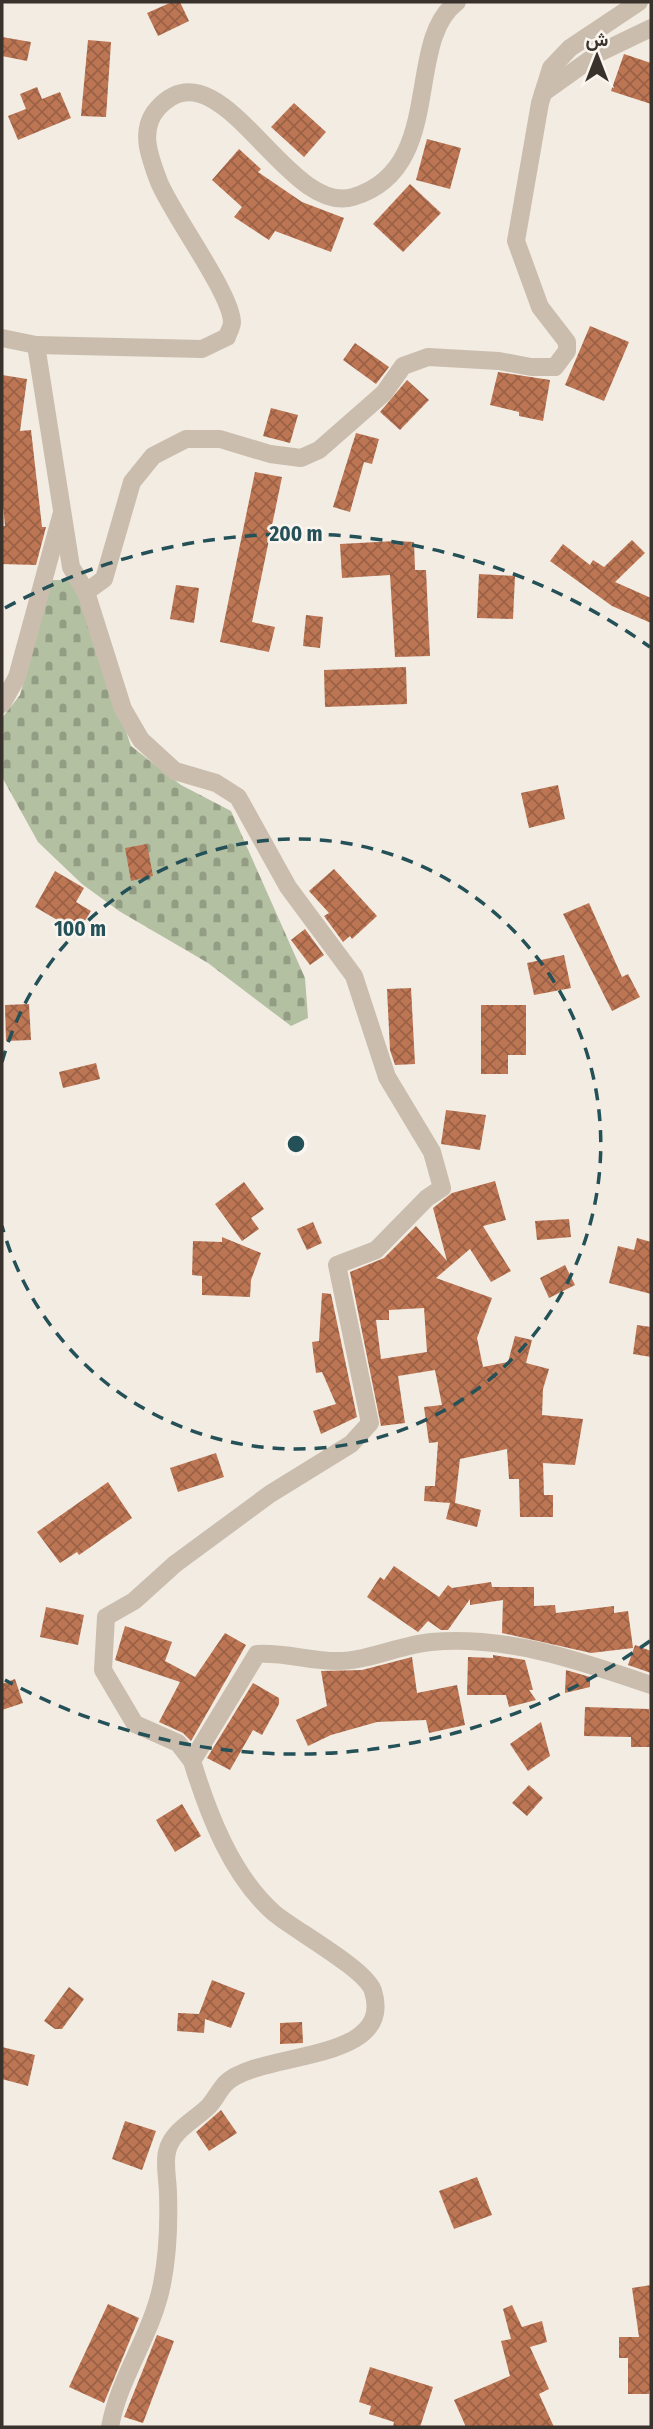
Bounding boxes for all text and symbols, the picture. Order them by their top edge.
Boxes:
north arrow [562,21,632,91]
text: ش [586,28,609,51]
text: 200 m [268,521,323,547]
text: 100 m [54,916,106,942]
centre of rings [284,1132,308,1156]

